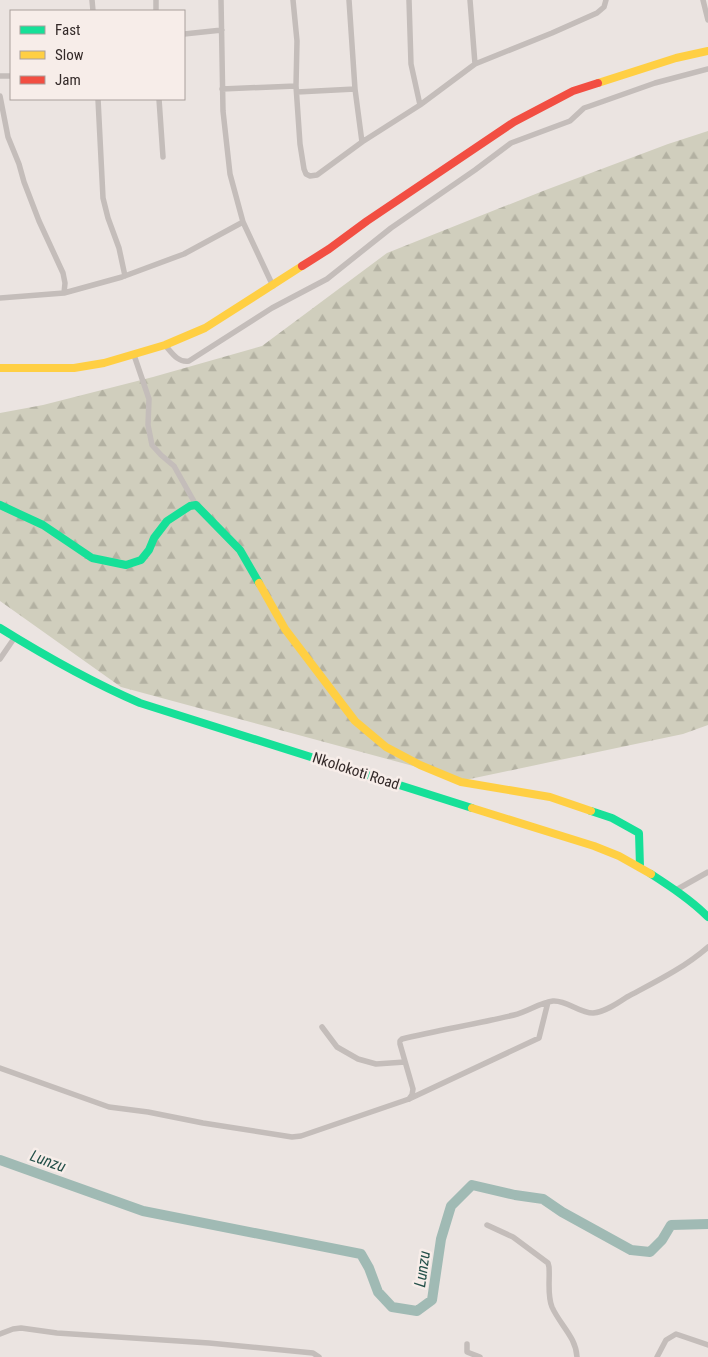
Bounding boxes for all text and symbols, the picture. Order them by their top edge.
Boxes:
legend [10,10,185,100]
text: Fast [55,21,80,39]
text: Slow [55,46,84,64]
text: Jam [55,71,81,89]
street label: Nkolokoti Road [310,748,402,794]
water label: Lunzu [28,1146,69,1176]
water label: Lunzu [410,1249,434,1288]

